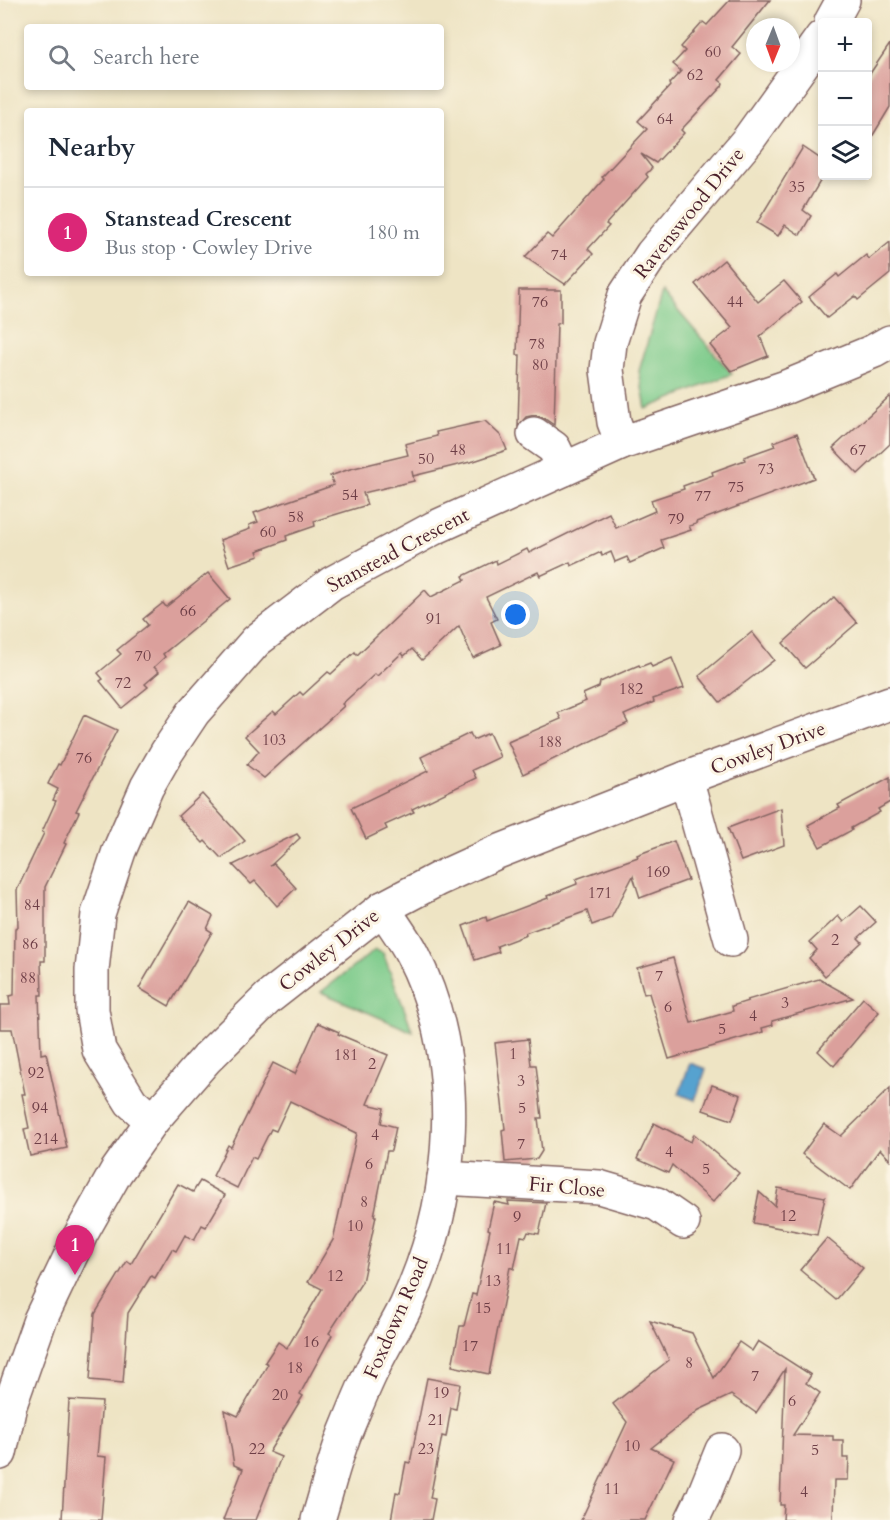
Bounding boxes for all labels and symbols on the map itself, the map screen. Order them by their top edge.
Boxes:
north arrow [746,18,800,72]
house number: 60 [705,41,721,63]
house number: 62 [687,64,703,86]
house number: 64 [657,108,673,130]
street label: Ravenswood Drive [628,142,750,284]
house number: 35 [789,176,805,198]
house number: 74 [551,244,567,266]
house number: 76 [532,291,548,313]
house number: 44 [727,291,743,313]
house number: 78 [529,333,545,355]
house number: 80 [532,354,548,376]
house number: 48 [450,439,466,461]
house number: 67 [850,439,866,461]
house number: 50 [418,448,434,470]
house number: 73 [758,458,774,480]
house number: 75 [728,476,744,498]
house number: 54 [342,484,358,506]
house number: 77 [695,485,711,507]
street label: Stanstead Crescent [322,501,474,599]
house number: 58 [288,506,304,528]
house number: 79 [668,508,684,530]
house number: 60 [260,521,276,543]
house number: 66 [180,600,196,622]
your location [501,600,530,629]
house number: 91 [426,608,442,630]
house number: 70 [135,645,151,667]
house number: 72 [115,672,131,694]
house number: 182 [619,678,643,700]
street label: Cowley Drive [707,715,829,781]
house number: 103 [262,729,286,751]
house number: 188 [538,731,562,753]
house number: 76 [76,747,92,769]
house number: 169 [646,861,670,883]
house number: 171 [588,882,612,904]
house number: 84 [24,894,40,916]
street label: Cowley Drive [273,902,385,998]
house number: 2 [831,929,839,951]
house number: 86 [22,933,38,955]
house number: 7 [655,965,663,987]
house number: 88 [20,967,36,989]
house number: 3 [781,992,789,1014]
house number: 6 [664,996,672,1018]
house number: 4 [749,1005,757,1027]
house number: 5 [718,1018,726,1040]
house number: 1 [509,1043,517,1065]
house number: 181 [334,1044,358,1066]
house number: 2 [368,1053,376,1075]
house number: 92 [28,1062,44,1084]
house number: 3 [517,1070,525,1092]
house number: 94 [32,1097,48,1119]
house number: 5 [518,1097,526,1119]
house number: 4 [371,1124,379,1146]
house number: 214 [34,1128,58,1150]
house number: 7 [517,1133,525,1155]
house number: 4 [665,1141,673,1163]
house number: 6 [365,1153,373,1175]
house number: 5 [702,1158,710,1180]
street label: Fir Close [528,1170,606,1204]
house number: 8 [360,1191,368,1213]
house number: 12 [780,1205,796,1227]
house number: 9 [513,1206,521,1228]
house number: 10 [347,1215,363,1237]
pin: 1 [56,1226,94,1275]
house number: 11 [496,1238,512,1260]
street label: Foxdown Road [357,1253,435,1383]
house number: 12 [327,1265,343,1287]
house number: 13 [485,1270,501,1292]
house number: 15 [475,1297,491,1319]
house number: 16 [303,1331,319,1353]
house number: 17 [462,1335,478,1357]
house number: 8 [685,1352,693,1374]
house number: 18 [287,1357,303,1379]
house number: 7 [751,1365,759,1387]
house number: 19 [433,1382,449,1404]
house number: 20 [272,1384,288,1406]
house number: 6 [788,1390,796,1412]
house number: 21 [428,1409,444,1431]
house number: 10 [624,1435,640,1457]
house number: 22 [249,1438,265,1460]
house number: 23 [418,1438,434,1460]
house number: 5 [811,1439,819,1461]
house number: 11 [604,1478,620,1500]
house number: 4 [800,1481,808,1503]

